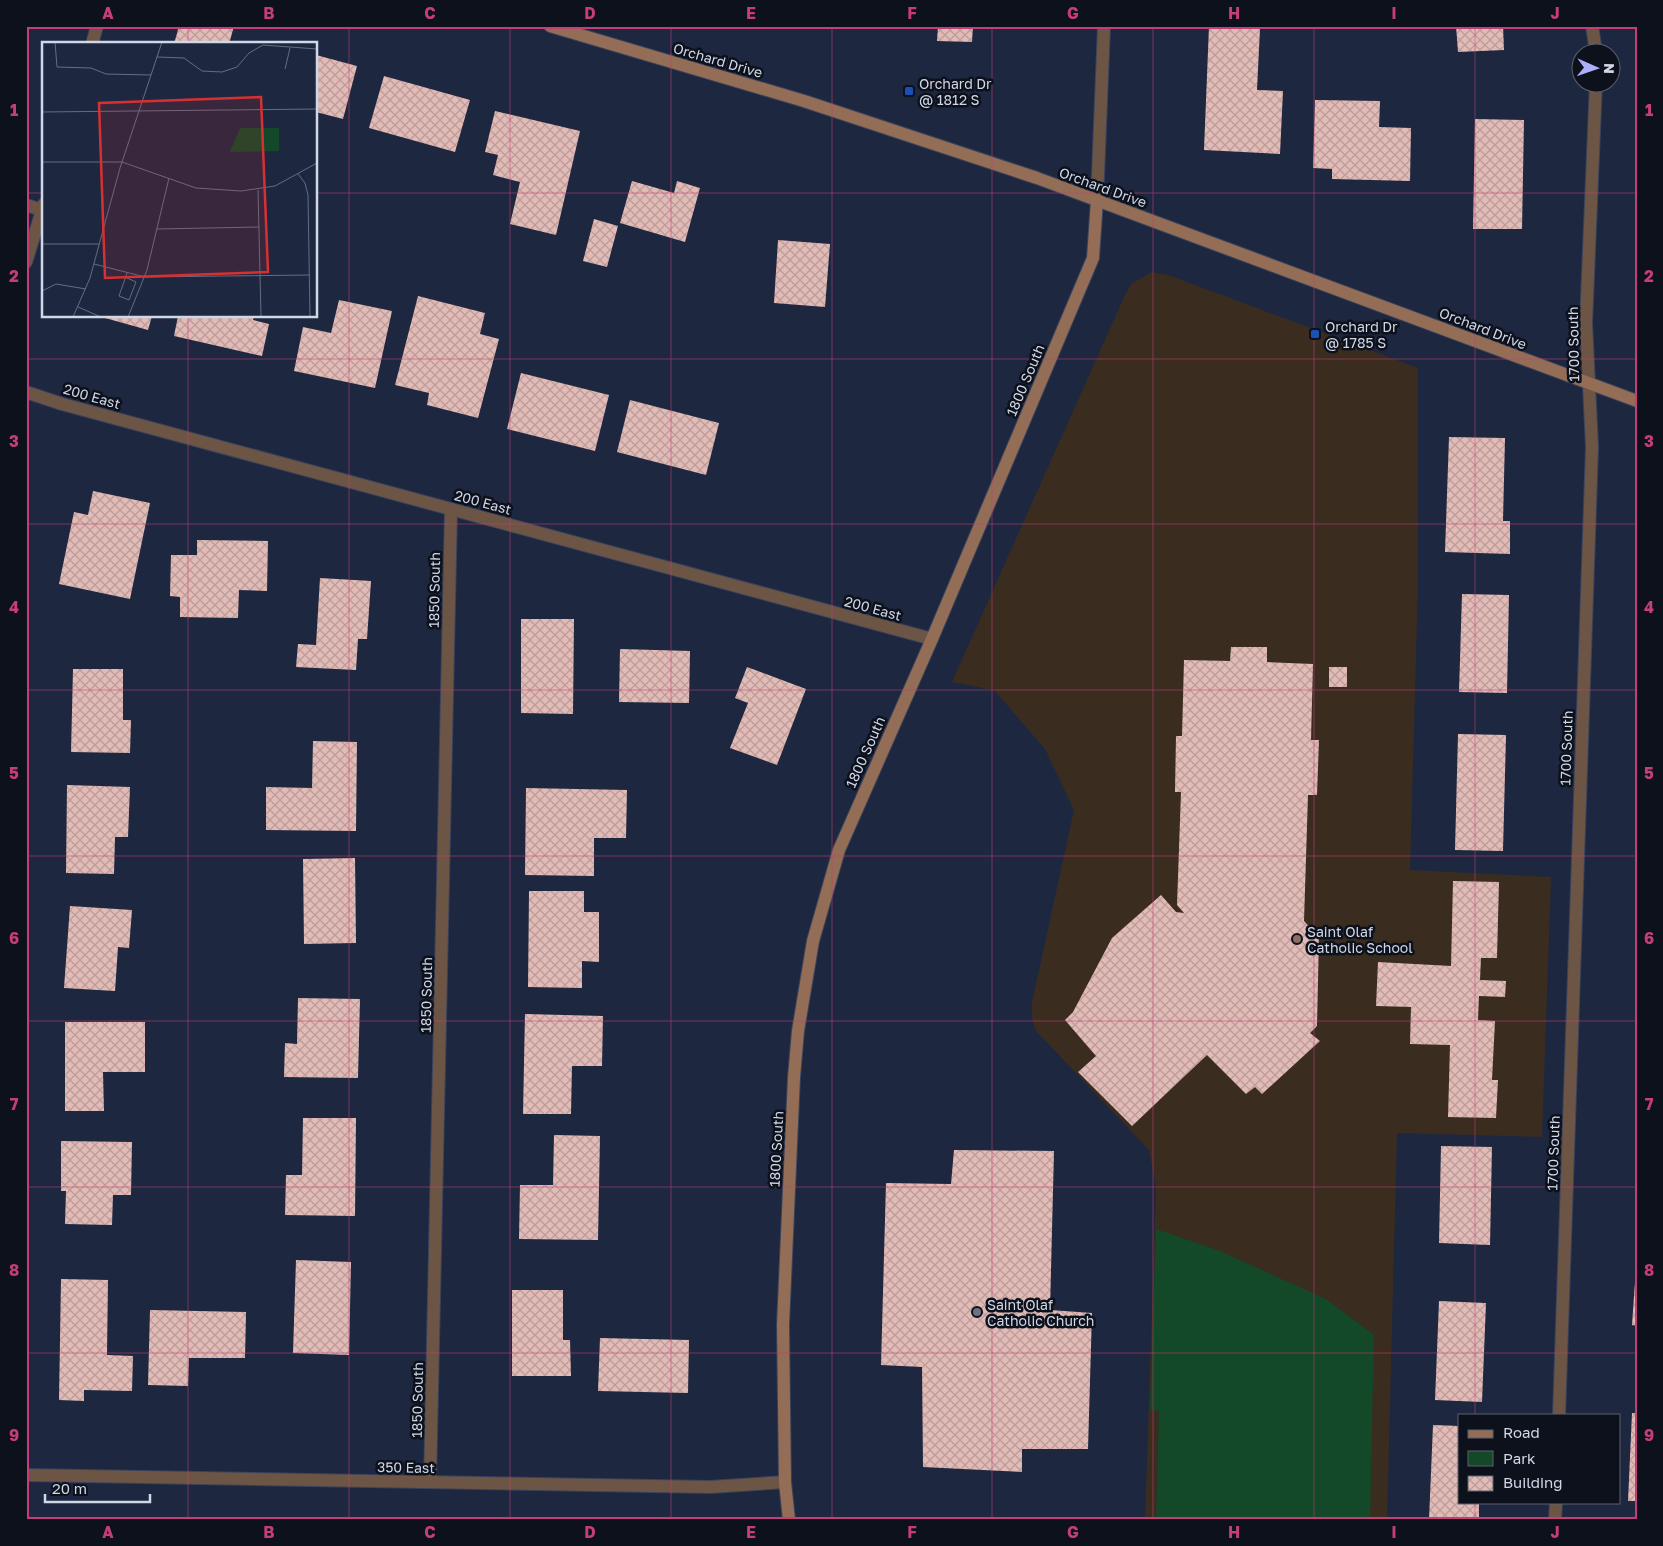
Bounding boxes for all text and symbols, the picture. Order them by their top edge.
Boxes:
text: A [102,3,114,23]
text: B [263,3,275,23]
text: C [424,3,436,23]
text: D [584,3,596,23]
text: E [746,3,756,23]
text: F [907,3,917,23]
text: G [1067,3,1079,23]
text: H [1228,3,1240,23]
text: I [1391,3,1397,23]
text: J [1550,3,1560,23]
street label: Orchard Drive [671,39,765,81]
inset map [42,42,318,318]
north arrow [1570,42,1620,92]
text: N [1601,63,1618,74]
place label: Orchard Dr @ 1812 S [919,75,992,108]
marker: Orchard Dr @ 1812 S [903,85,915,97]
text: 1 [10,100,18,120]
text: 1 [1645,100,1653,120]
street label: Orchard Drive [1057,163,1149,211]
text: 2 [9,266,19,286]
text: 2 [1644,266,1654,286]
street label: Orchard Drive [1437,304,1529,352]
street label: 1700 South [1564,306,1582,382]
place label: Orchard Dr @ 1785 S [1325,318,1398,351]
marker: Orchard Dr @ 1785 S [1309,328,1321,340]
street label: 1800 South [1002,342,1048,418]
street label: 200 East [62,380,122,412]
text: 3 [9,431,19,451]
text: 3 [1644,431,1654,451]
street label: 200 East [453,486,513,518]
street label: 1850 South [425,552,443,628]
street label: 200 East [843,592,903,624]
text: 4 [9,597,19,617]
text: 4 [1644,597,1654,617]
street label: 1700 South [1556,710,1576,786]
street label: 1800 South [842,714,888,790]
text: 5 [9,763,19,783]
text: 5 [1644,763,1654,783]
place label: Saint Olaf Catholic School [1307,923,1413,956]
text: 6 [9,928,19,948]
text: 6 [1644,928,1654,948]
marker: Saint Olaf Catholic School [1291,933,1303,945]
street label: 1850 South [417,957,435,1033]
text: 7 [10,1094,19,1114]
text: 7 [1645,1094,1654,1114]
street label: 1800 South [766,1110,786,1188]
street label: 1700 South [1543,1115,1563,1191]
text: 8 [9,1260,19,1280]
text: 8 [1644,1260,1654,1280]
place label: Saint Olaf Catholic Church [987,1296,1094,1329]
marker: Saint Olaf Catholic Church [971,1306,983,1318]
street label: 1850 South [408,1362,426,1438]
legend [1458,1414,1620,1504]
text: Road [1503,1423,1540,1441]
text: 9 [9,1425,19,1445]
text: 9 [1644,1425,1654,1445]
text: Park [1503,1449,1536,1467]
street label: 350 East [377,1458,435,1476]
scale bar [45,1471,150,1503]
text: Building [1503,1473,1563,1491]
text: 20 m [52,1479,87,1497]
text: A [102,1522,114,1542]
text: B [263,1522,275,1542]
text: C [424,1522,436,1542]
text: D [584,1522,596,1542]
text: E [746,1522,756,1542]
text: F [907,1522,917,1542]
text: G [1067,1522,1079,1542]
text: H [1228,1522,1240,1542]
text: I [1391,1522,1397,1542]
text: J [1550,1522,1560,1542]

